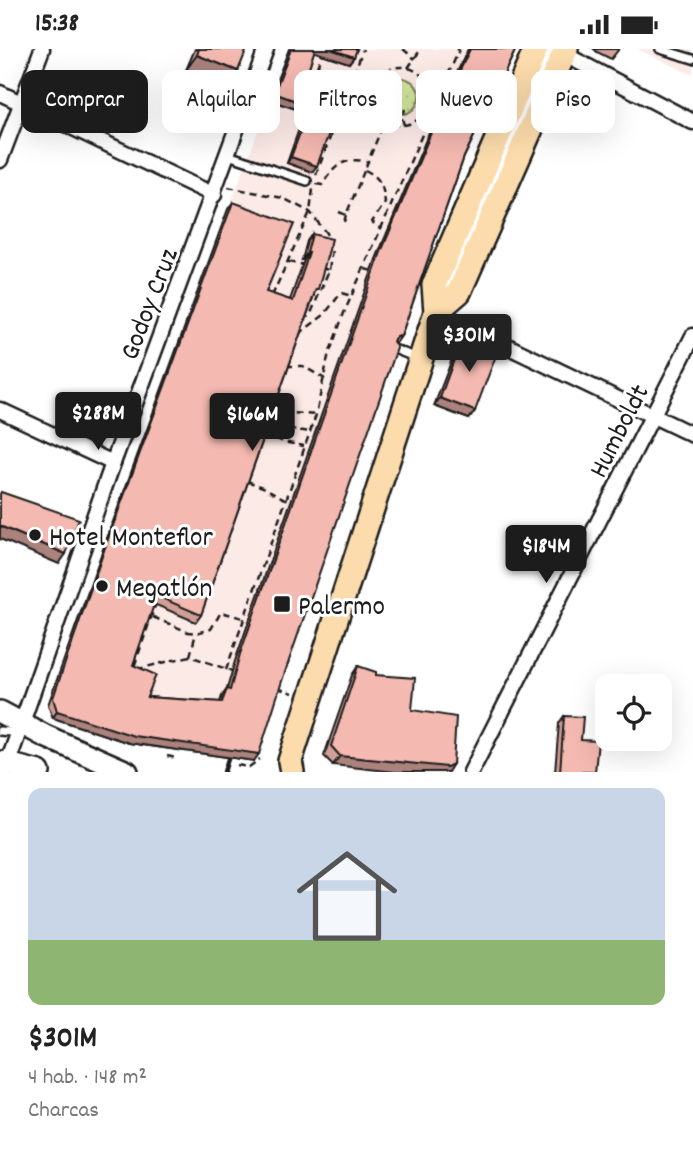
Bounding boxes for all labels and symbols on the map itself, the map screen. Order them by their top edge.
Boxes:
street label: Godoy Cruz [112,243,191,367]
pin: $301M [420,315,518,374]
street label: Humboldt [581,378,662,486]
pin: $288M [49,393,147,452]
pin: $166M [203,393,301,453]
place label: Hotel Monteflor [49,520,213,560]
pin: $184M [497,525,595,585]
marker: Hotel Monteflor [27,527,43,543]
place label: Megatlón [116,571,213,611]
marker: Megatlón [94,578,110,594]
place label: Palermo [298,589,385,629]
marker: Palermo [272,594,292,614]

